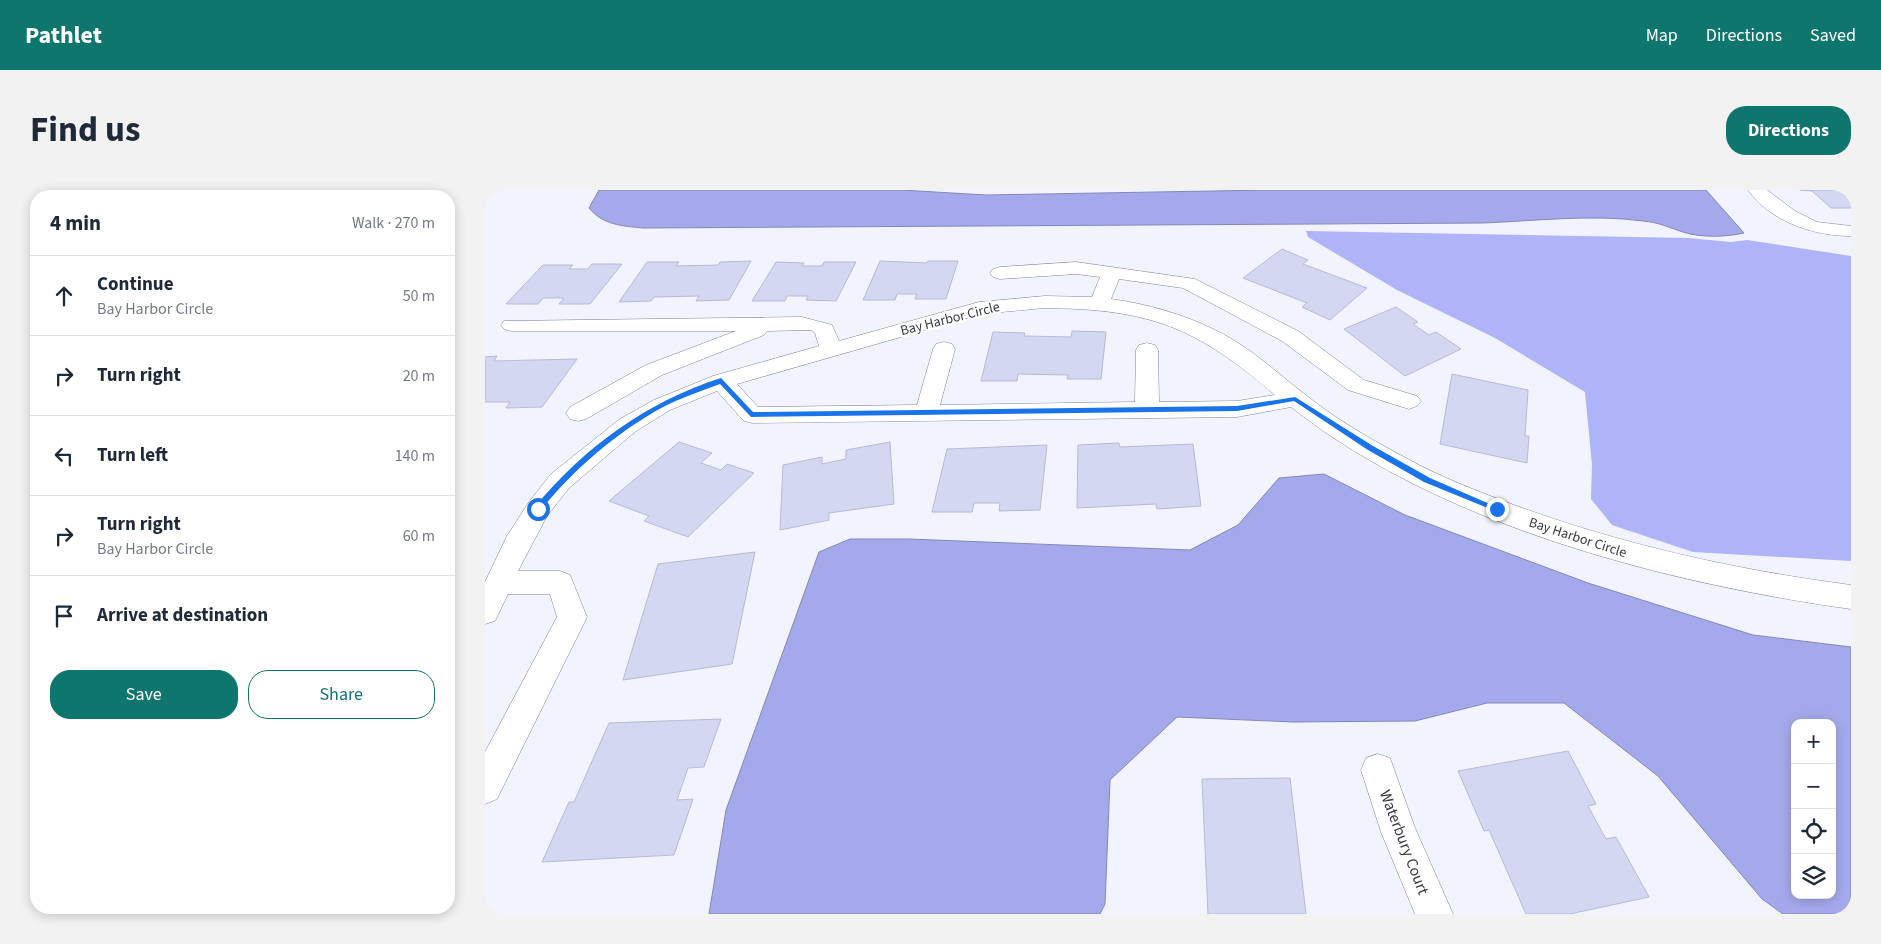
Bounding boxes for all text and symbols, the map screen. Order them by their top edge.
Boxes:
text: Pathlet [25,18,102,53]
text: Map [1646,23,1678,48]
text: Directions [1706,23,1782,48]
text: Saved [1810,23,1856,48]
text: Find us [30,105,140,155]
button: Directions [1726,106,1851,155]
text: 4 min [50,208,101,238]
text: Walk · 270 m [352,212,435,234]
text: Continue [97,271,174,298]
icon: ahead [50,282,78,310]
text: 50 m [403,285,435,307]
street label: Bay Harbor Circle [898,297,1002,341]
text: Bay Harbor Circle [97,298,213,320]
icon: right [50,362,78,390]
text: Turn right [97,362,181,389]
text: 20 m [403,365,435,387]
icon: left [50,442,78,470]
text: Turn left [97,442,168,469]
text: 140 m [395,445,435,467]
route start [527,498,550,521]
route end [1486,498,1509,521]
text: Turn right [97,511,181,538]
street label: Bay Harbor Circle [1526,513,1629,563]
icon: right [50,522,78,550]
text: 60 m [403,525,435,547]
text: Bay Harbor Circle [97,538,213,560]
icon: arrive [50,602,78,630]
text: Arrive at destination [97,602,268,629]
button: Save [50,670,238,719]
button: Share [248,670,435,719]
map controls [1791,719,1836,899]
button: + [1791,719,1836,764]
button: − [1791,764,1836,809]
street label: Waterbury Court [1374,787,1434,898]
button: locate [1791,809,1836,854]
button: layers [1791,854,1836,899]

